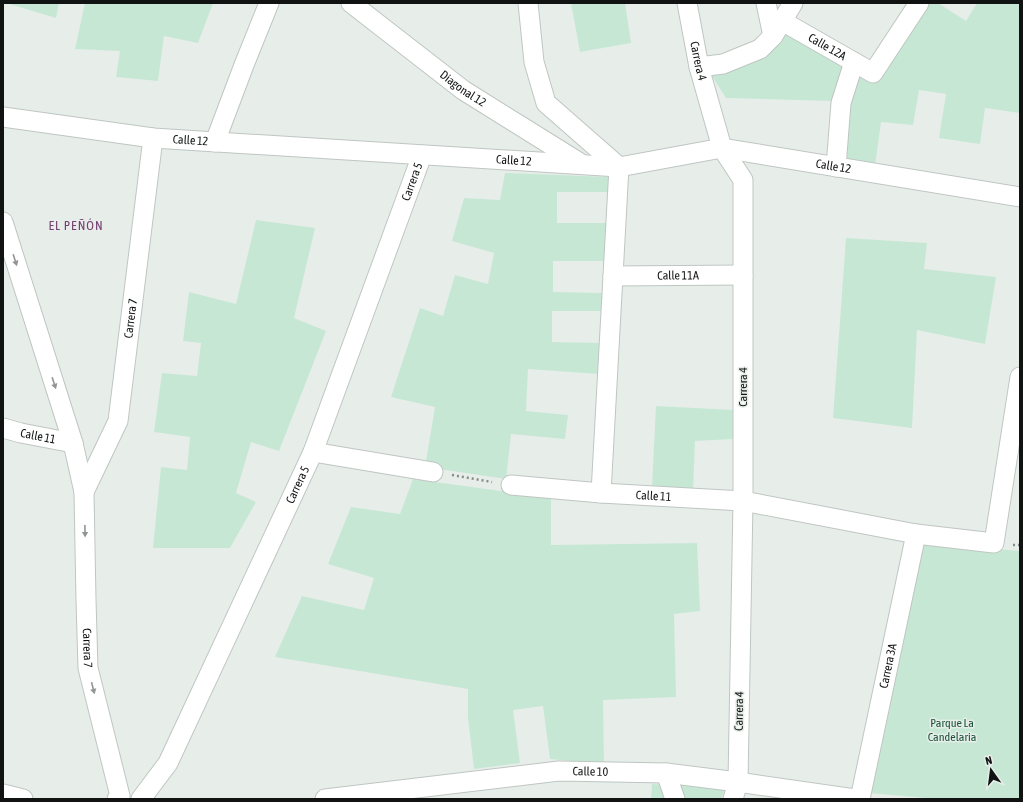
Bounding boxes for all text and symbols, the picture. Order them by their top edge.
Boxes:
street label: Calle 12A [806,30,849,63]
street label: Carrera 4 [687,40,710,82]
street label: Diagonal 12 [437,68,489,110]
street label: Calle 12 [172,132,209,148]
street label: Calle 12 [496,152,532,169]
street label: Calle 12 [815,157,852,176]
street label: Carrera 5 [399,161,426,203]
district label: EL PEÑÓN [48,218,104,233]
one-way arrow [12,254,18,266]
street label: Calle 11A [657,268,699,283]
street label: Carrera 7 [121,298,140,339]
street label: Carrera 4 [736,367,750,407]
one-way arrow [51,378,57,390]
street label: Calle 11 [19,426,57,447]
street label: Carrera 5 [283,464,312,506]
street label: Calle 11 [635,488,672,504]
one-way arrow [82,525,88,538]
street label: Carrera 7 [80,628,95,668]
street label: Carrera 3A [877,642,900,690]
one-way arrow [90,682,96,694]
street label: Carrera 4 [732,691,746,731]
park label: Parque La Candelaria [928,716,976,744]
north arrow [971,750,1011,790]
text: N [984,754,993,767]
street label: Calle 10 [572,764,609,779]

